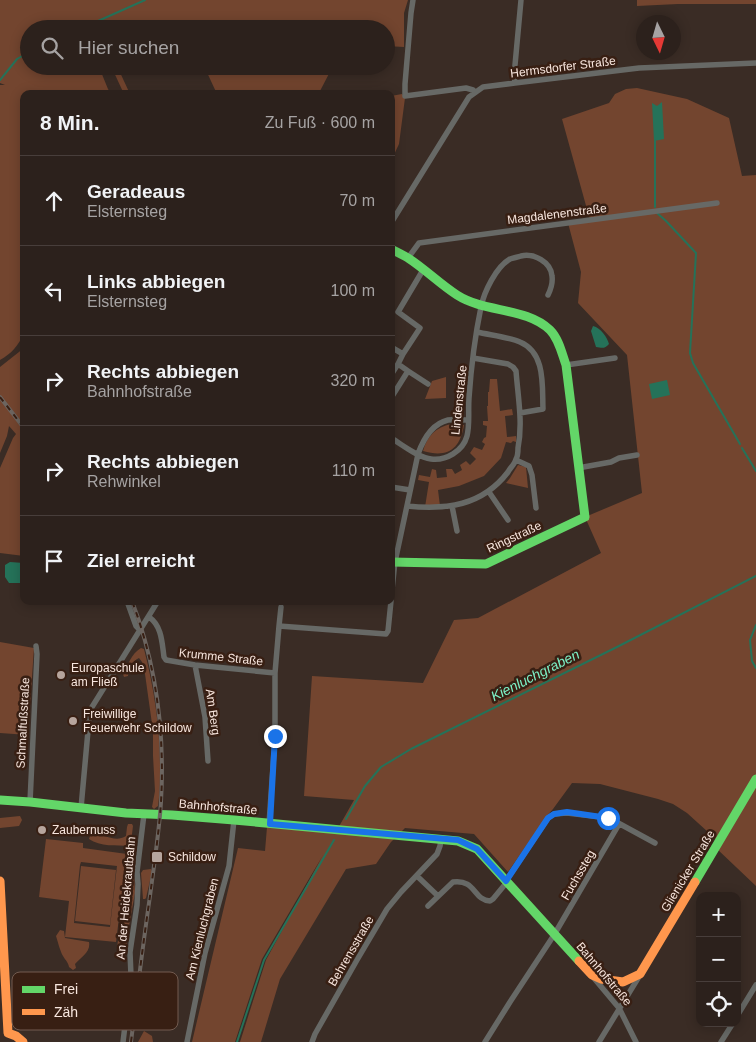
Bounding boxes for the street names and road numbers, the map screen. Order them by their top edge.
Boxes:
street label: Hermsdorfer Straße [510,54,617,80]
street label: Magdalenenstraße [506,201,608,227]
street label: Lindenstraße [448,364,470,436]
street label: Ringstraße [484,518,544,556]
street label: Krumme Straße [178,646,264,668]
street label: Schmalfußstraße [14,677,32,769]
street label: Am Berg [203,688,223,736]
street label: Bahnhofstraße [178,797,258,817]
street label: Glienicker Straße [658,827,718,914]
street label: An der Heidekrautbahn [114,836,138,960]
street label: Fuchssteg [558,848,598,902]
street label: Am Kienluchgraben [183,876,221,982]
street label: Behrensstraße [325,913,377,989]
street label: Bahnhofstraße [573,939,635,1009]

